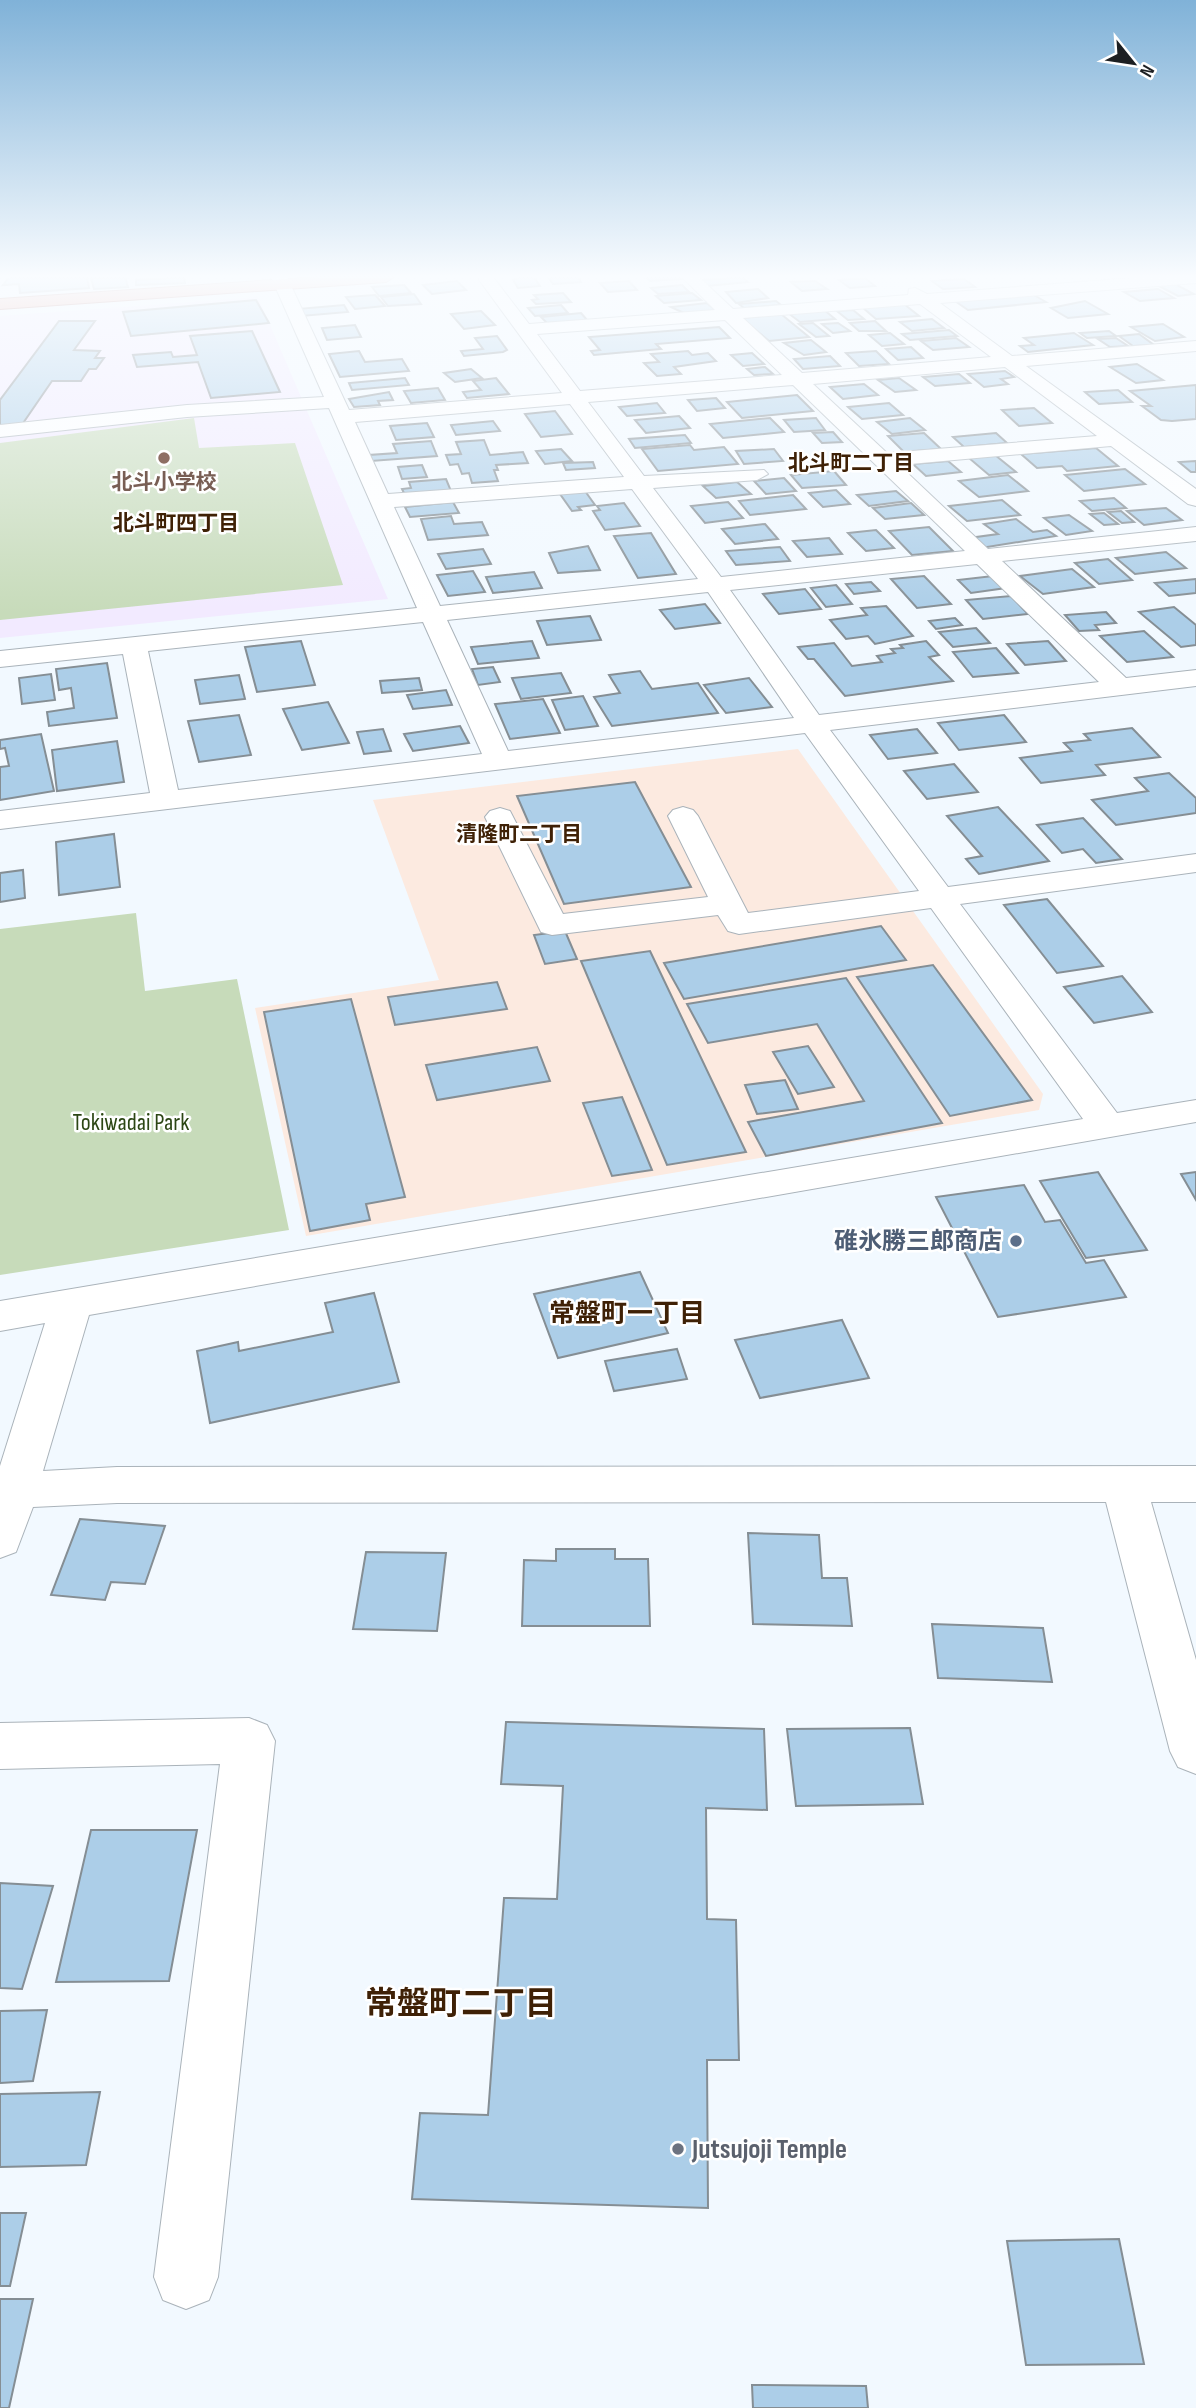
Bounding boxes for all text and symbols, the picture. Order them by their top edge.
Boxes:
north arrow [1098,28,1168,98]
text: N [1134,61,1159,81]
marker: 北斗小学校 [156,450,172,466]
district label: 北斗町二丁目 [788,451,914,476]
place label: 北斗小学校 [112,470,217,495]
district label: 北斗町四丁目 [113,511,239,536]
district label: 清隆町二丁目 [456,822,582,847]
park label: Tokiwadai Park [73,1108,189,1137]
place label: 碓氷勝三郎商店 [834,1227,1002,1256]
marker: 碓氷勝三郎商店 [1008,1233,1024,1249]
district label: 常盤町一丁目 [549,1299,705,1330]
district label: 常盤町二丁目 [365,1985,557,2024]
place label: Jutsujoji Temple [691,2133,847,2166]
marker: Jutsujoji Temple [670,2141,686,2157]

